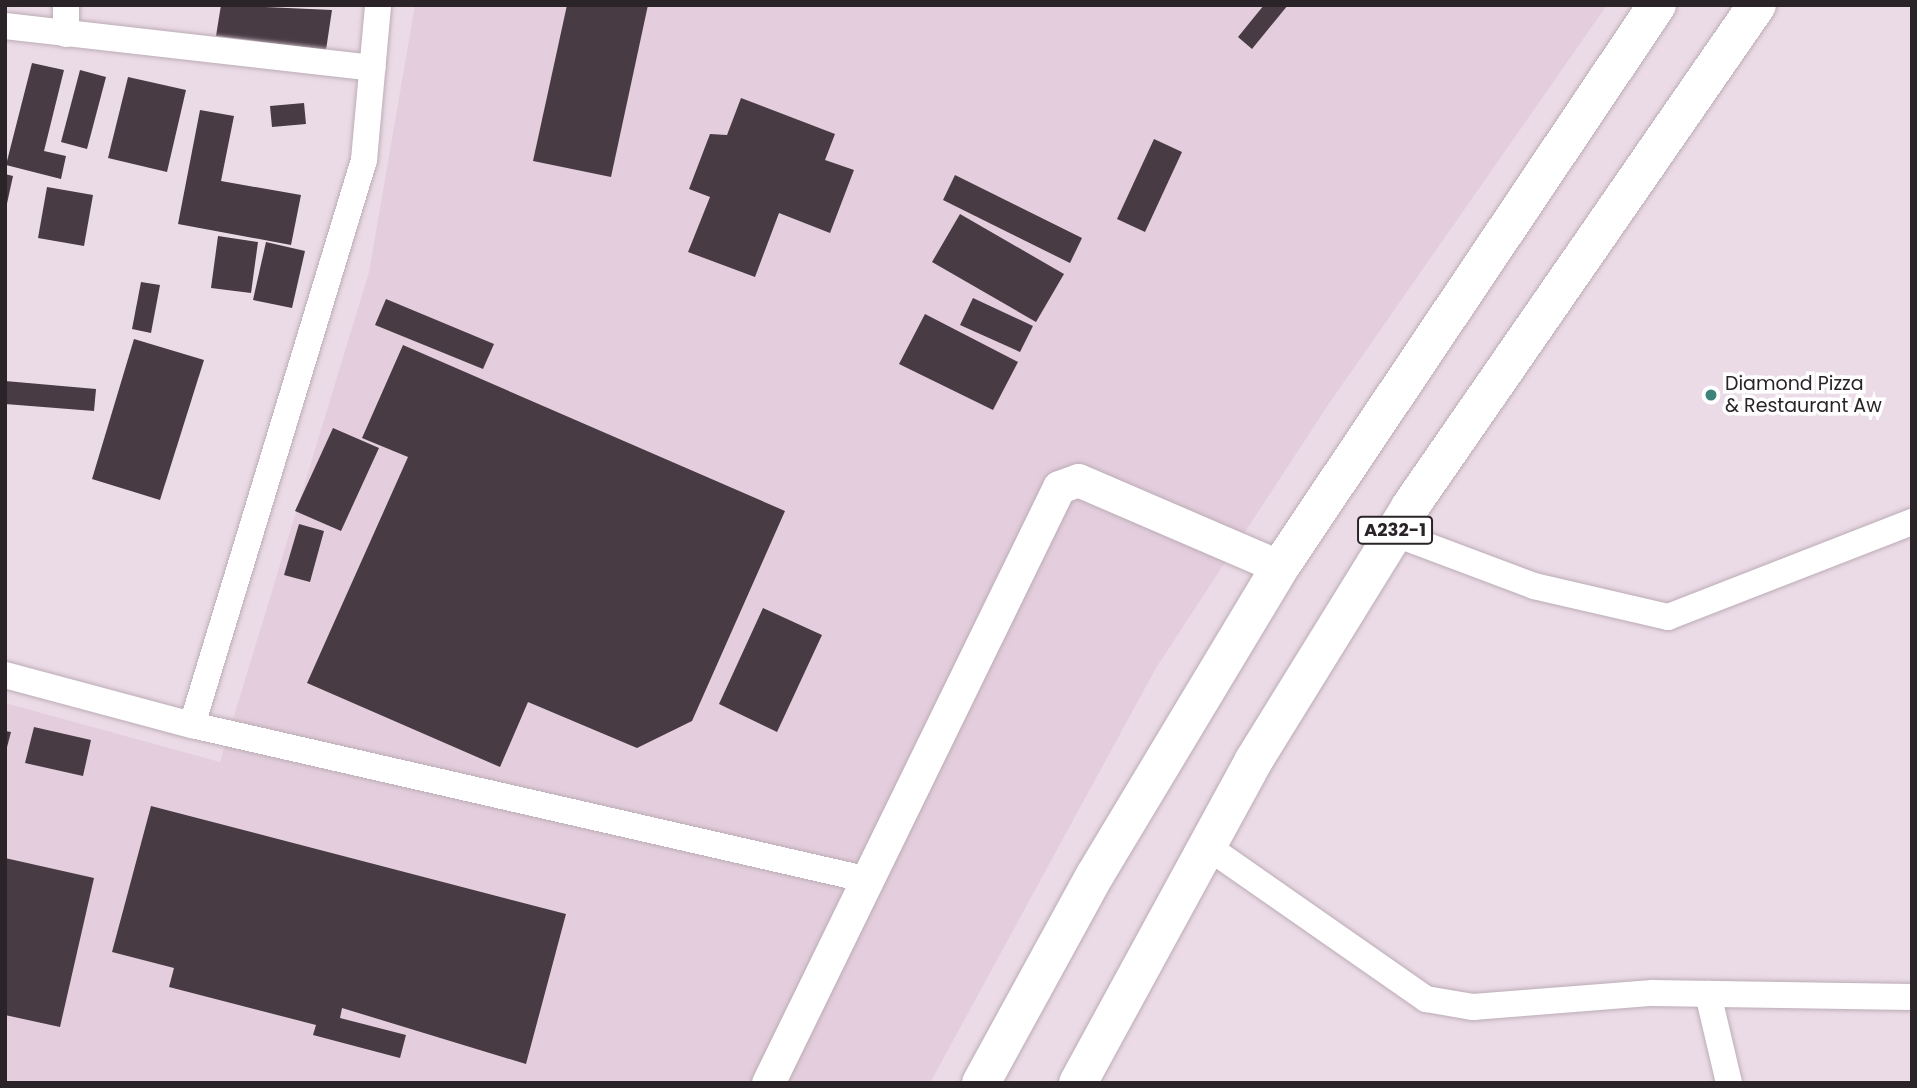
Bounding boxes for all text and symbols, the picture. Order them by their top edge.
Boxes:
place label: Diamond Pizza & Restaurant Aw [1725,373,1882,417]
marker: Diamond Pizza & Restaurant Aw [1703,387,1719,403]
road number: A232-1 [1356,516,1434,544]

